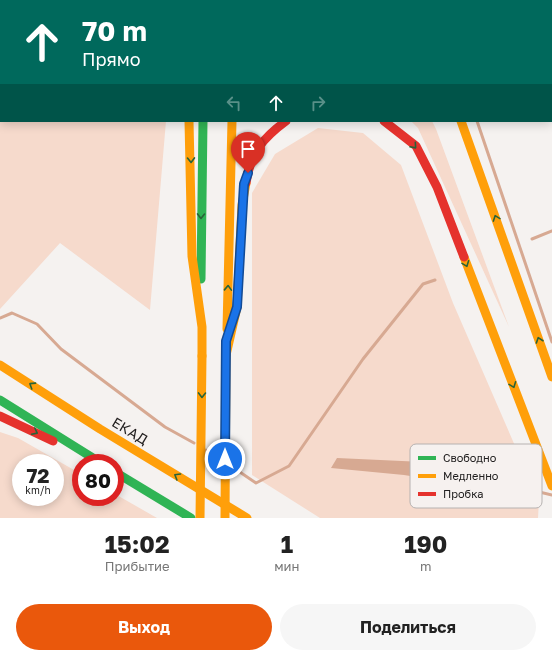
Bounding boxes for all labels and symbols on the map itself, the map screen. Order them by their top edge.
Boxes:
pin [231,132,265,173]
one-way arrow [410,141,417,149]
one-way arrow [186,157,195,163]
one-way arrow [197,213,205,219]
one-way arrow [493,214,501,221]
one-way arrow [462,261,470,268]
one-way arrow [224,285,232,291]
one-way arrow [536,337,544,344]
one-way arrow [509,382,517,389]
one-way arrow [29,383,36,390]
one-way arrow [198,392,206,398]
street label: ЕКАД [109,413,151,448]
one-way arrow [31,427,38,435]
position arrow [204,438,246,480]
legend [410,444,542,508]
text: Свободно [443,451,497,464]
speed limit sign: 80 [72,454,124,506]
text: Медленно [443,469,499,482]
one-way arrow [175,474,182,481]
text: Пробка [443,487,484,500]

